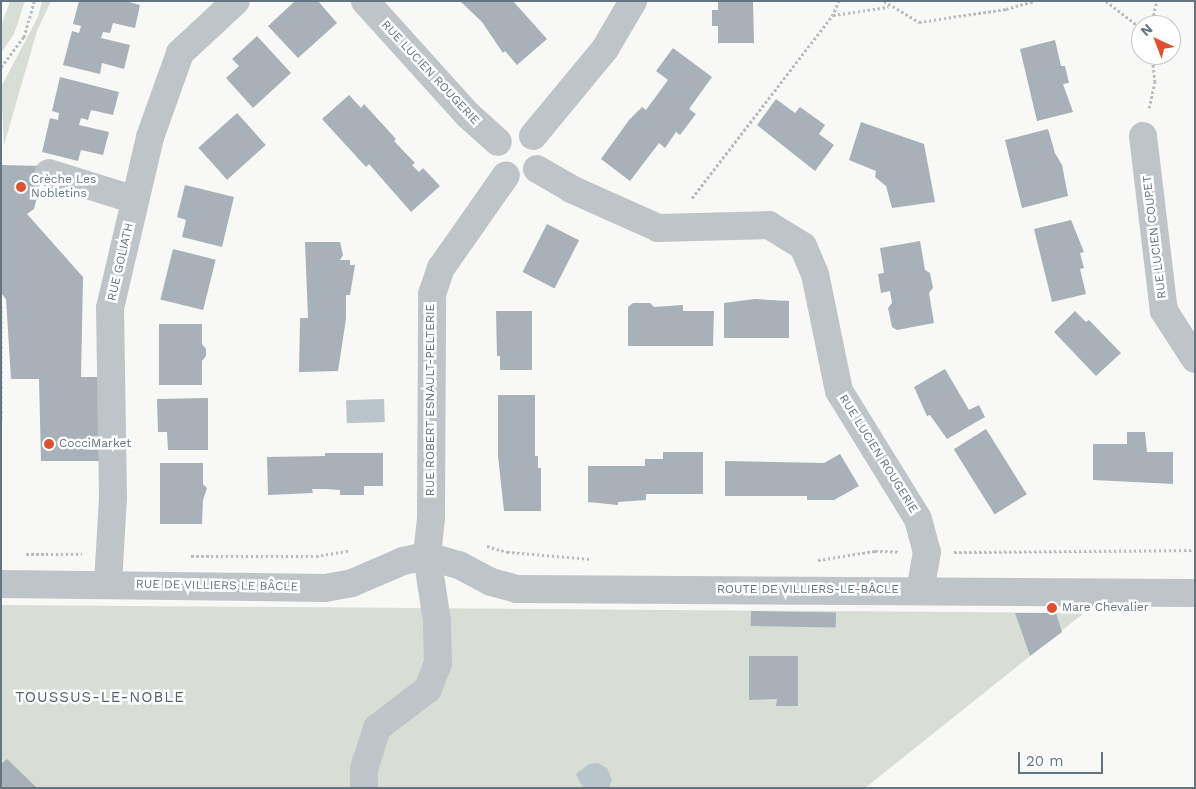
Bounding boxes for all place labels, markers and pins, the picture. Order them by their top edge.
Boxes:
place label: Crèche Les Nobletins [31,173,96,201]
marker: Crèche Les Nobletins [15,181,27,193]
place label: CocciMarket [59,437,131,451]
marker: CocciMarket [43,438,55,450]
place label: Mare Chevalier [1062,601,1149,615]
marker: Mare Chevalier [1046,602,1058,614]

